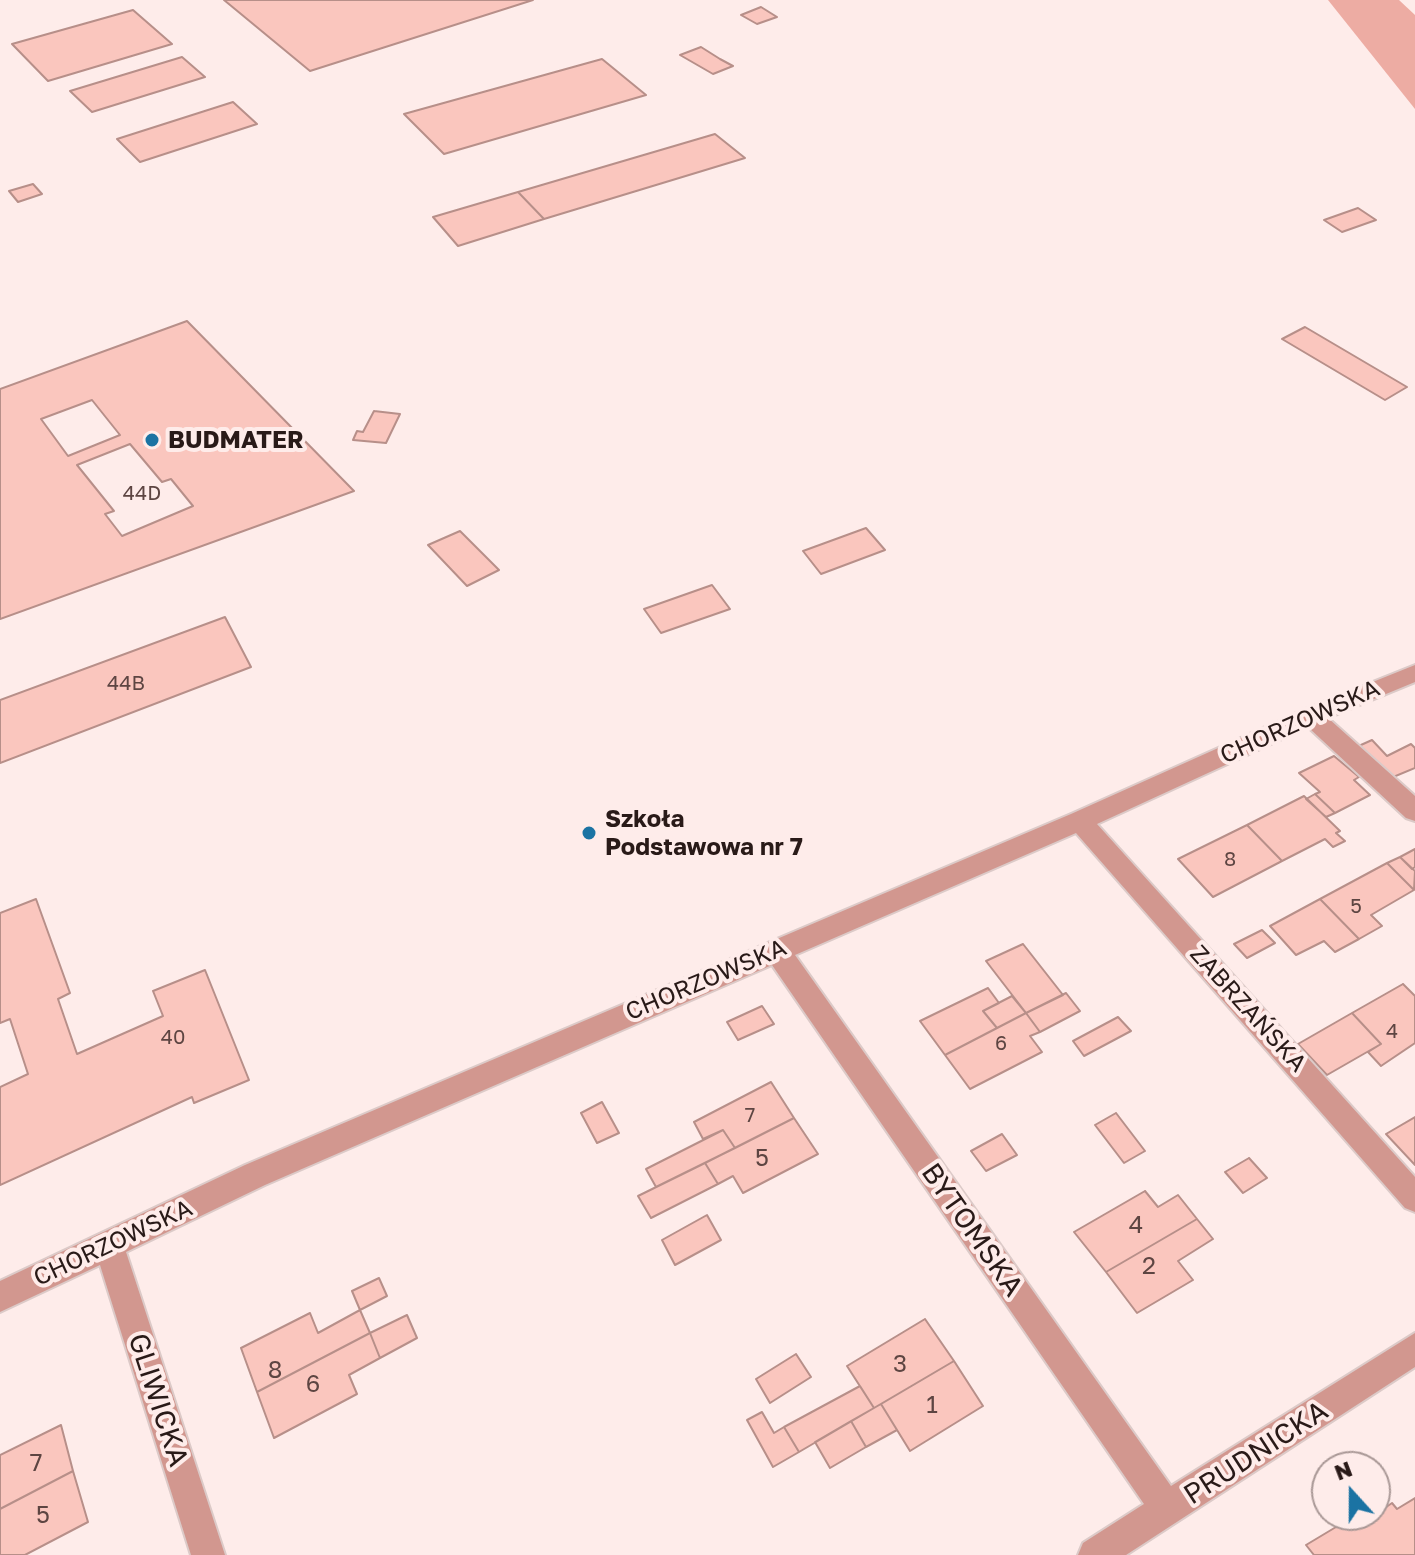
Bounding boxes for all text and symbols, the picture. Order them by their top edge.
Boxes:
place label: BUDMATER [168,426,304,454]
marker: BUDMATER [143,431,161,449]
house number: 44D [123,482,161,506]
house number: 44B [107,672,145,696]
street label: CHORZOWSKA [1216,674,1384,770]
place label: Szkoła Podstawowa nr 7 [605,805,803,861]
marker: Szkoła Podstawowa nr 7 [580,824,598,842]
house number: 8 [1224,848,1236,872]
house number: 5 [1350,895,1362,919]
street label: CHORZOWSKA [621,933,791,1027]
street label: ZABRZAŃSKA [1184,940,1312,1078]
house number: 4 [1386,1020,1398,1044]
house number: 40 [161,1026,185,1050]
house number: 6 [995,1032,1007,1056]
house number: 7 [745,1104,755,1128]
house number: 5 [755,1144,769,1172]
street label: BYTOMSKA [914,1157,1030,1303]
street label: CHORZOWSKA [29,1194,197,1292]
house number: 4 [1129,1211,1143,1239]
house number: 2 [1142,1252,1156,1280]
street label: GLIWICKA [121,1329,195,1471]
house number: 3 [893,1350,907,1378]
house number: 8 [268,1356,282,1384]
house number: 6 [306,1370,320,1398]
house number: 1 [926,1391,938,1419]
street label: PRUDNICKA [1178,1394,1334,1512]
house number: 7 [30,1449,42,1477]
north arrow [1311,1451,1391,1531]
text: N [1330,1454,1356,1486]
house number: 5 [36,1501,50,1529]

